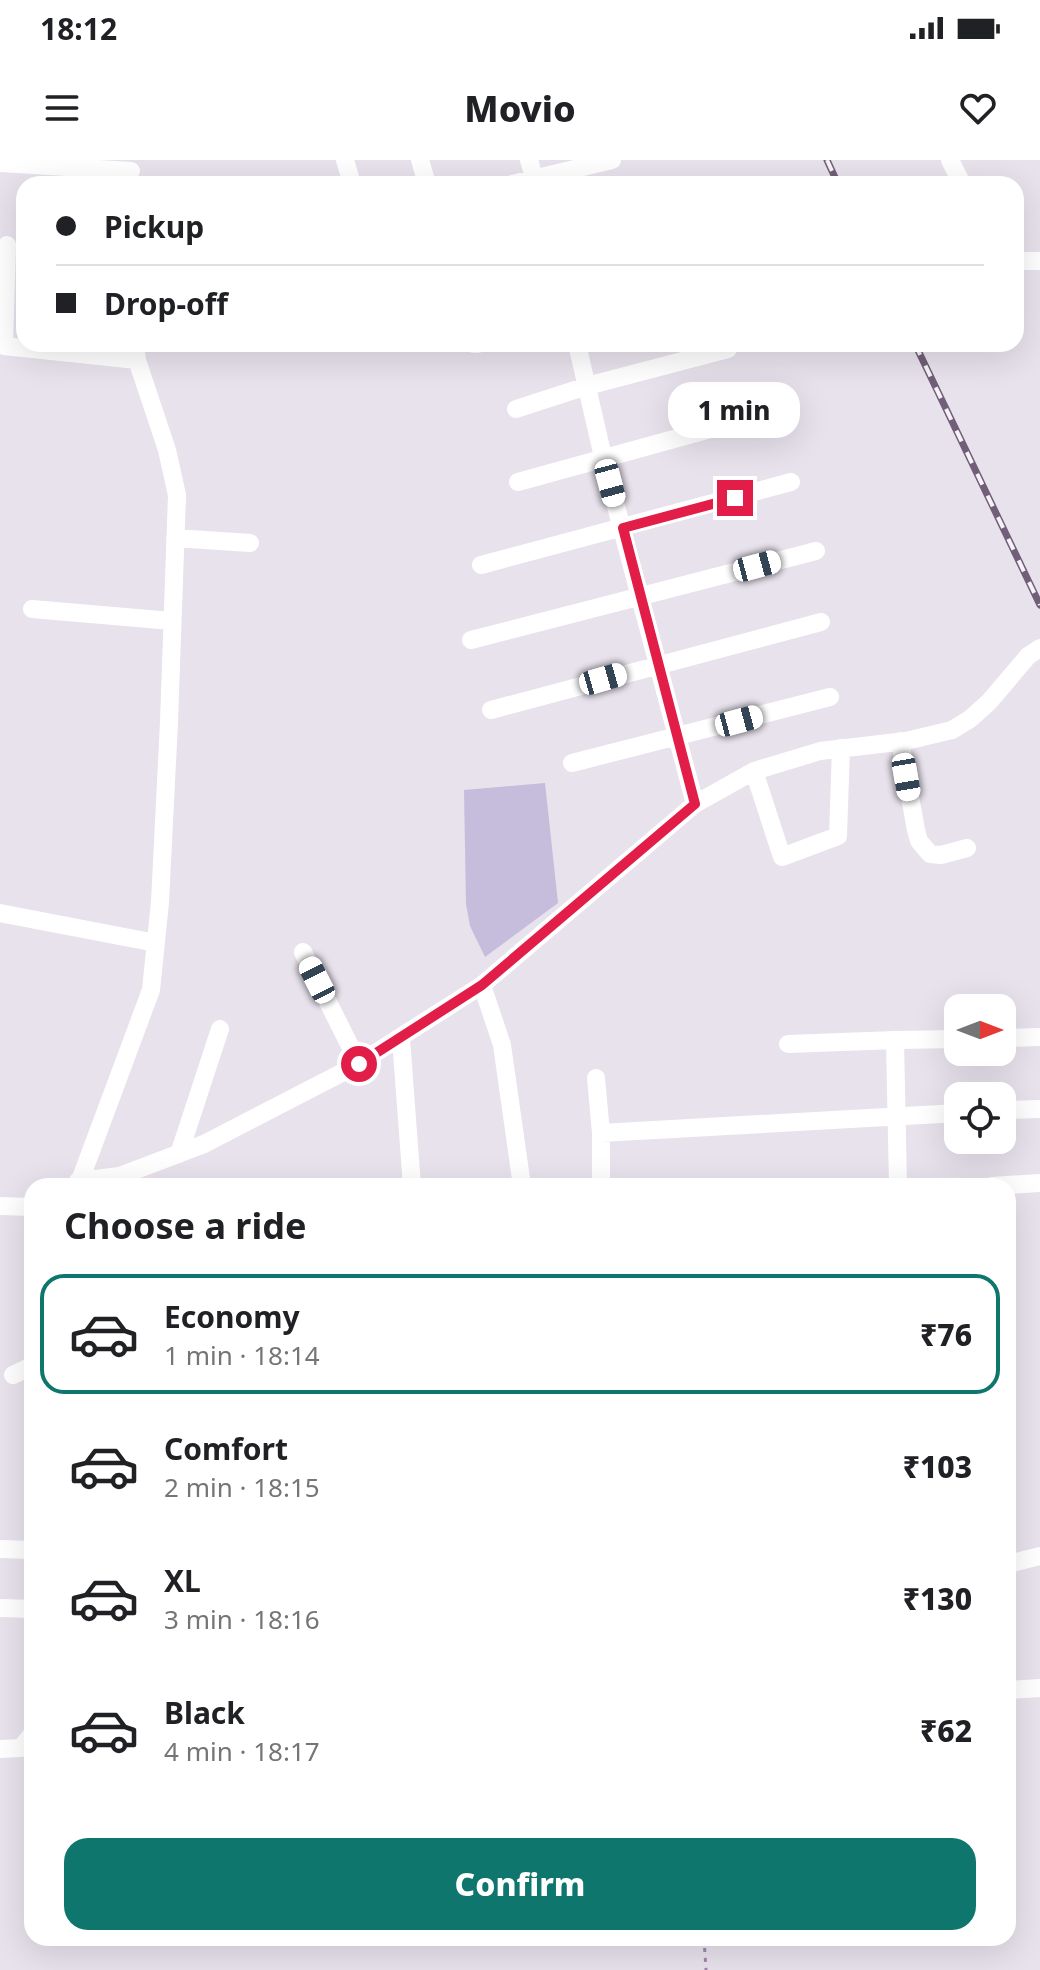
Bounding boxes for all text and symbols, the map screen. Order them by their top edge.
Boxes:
text: 18:12 [40,8,117,49]
text: Movio [464,84,576,133]
icon: menu [40,86,84,130]
icon: heart [956,86,1000,130]
text: Pickup [104,206,204,247]
text: Drop-off [104,283,228,324]
callout: 1 min [669,382,801,438]
text: 1 min [698,392,770,428]
car [592,457,628,509]
route end [717,480,753,516]
car [731,548,783,584]
car [577,661,629,697]
car [713,703,765,739]
car [890,751,922,803]
car [295,953,339,1007]
north arrow [944,994,1016,1066]
map controls [944,994,1016,1154]
route start [341,1046,377,1082]
button: locate [944,1082,1016,1154]
text: Choose a ride [64,1201,306,1250]
text: Economy [164,1296,300,1337]
icon: car [68,1298,140,1370]
text: ₹76 [920,1314,972,1355]
text: 1 min · 18:14 [164,1337,320,1373]
text: Comfort [164,1428,288,1469]
icon: car [68,1430,140,1502]
text: ₹103 [903,1446,972,1487]
text: 2 min · 18:15 [164,1469,320,1505]
text: XL [164,1560,201,1601]
icon: car [68,1562,140,1634]
text: ₹130 [903,1578,972,1619]
text: 3 min · 18:16 [164,1601,320,1637]
text: Black [164,1692,245,1733]
icon: car [68,1694,140,1766]
text: ₹62 [920,1710,972,1751]
text: 4 min · 18:17 [164,1733,320,1769]
button: Confirm [64,1838,976,1930]

